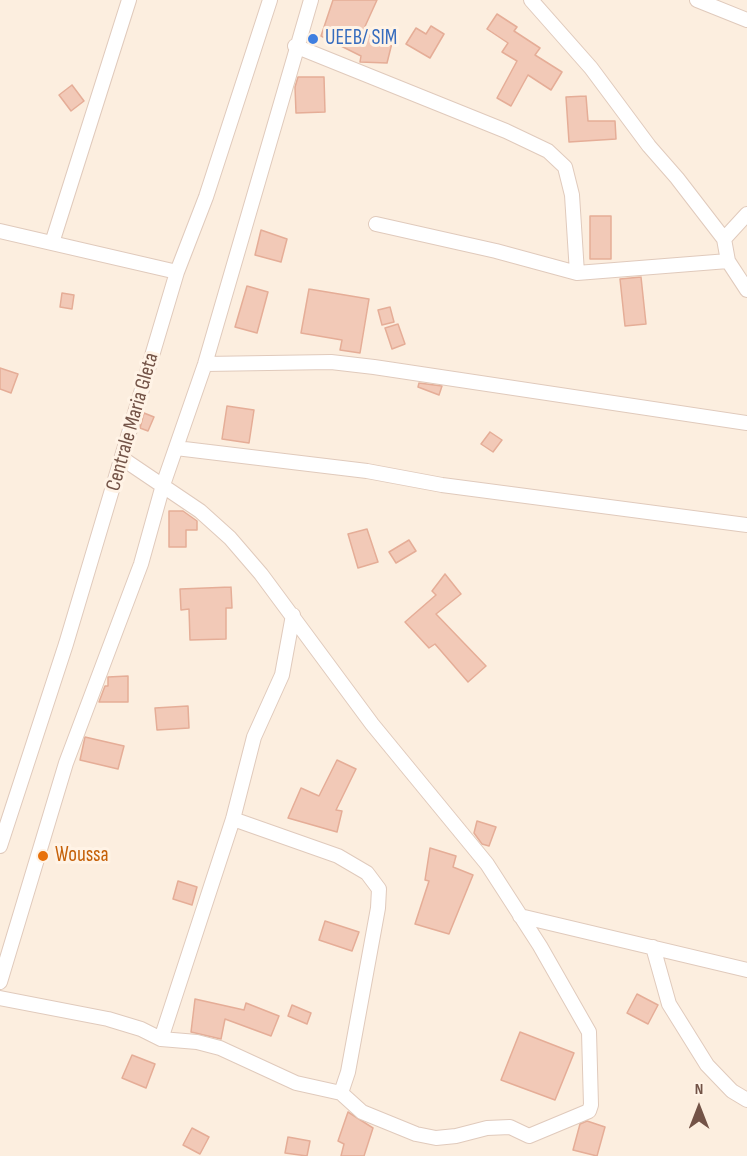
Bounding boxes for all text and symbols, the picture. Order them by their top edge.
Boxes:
place label: UEEB/ SIM [325,26,397,52]
marker: UEEB/ SIM [306,32,320,46]
street label: Centrale Maria Gleta [101,350,165,494]
place label: Woussa [55,843,109,869]
marker: Woussa [36,849,50,863]
north arrow [669,1078,729,1138]
text: N [695,1080,703,1099]

